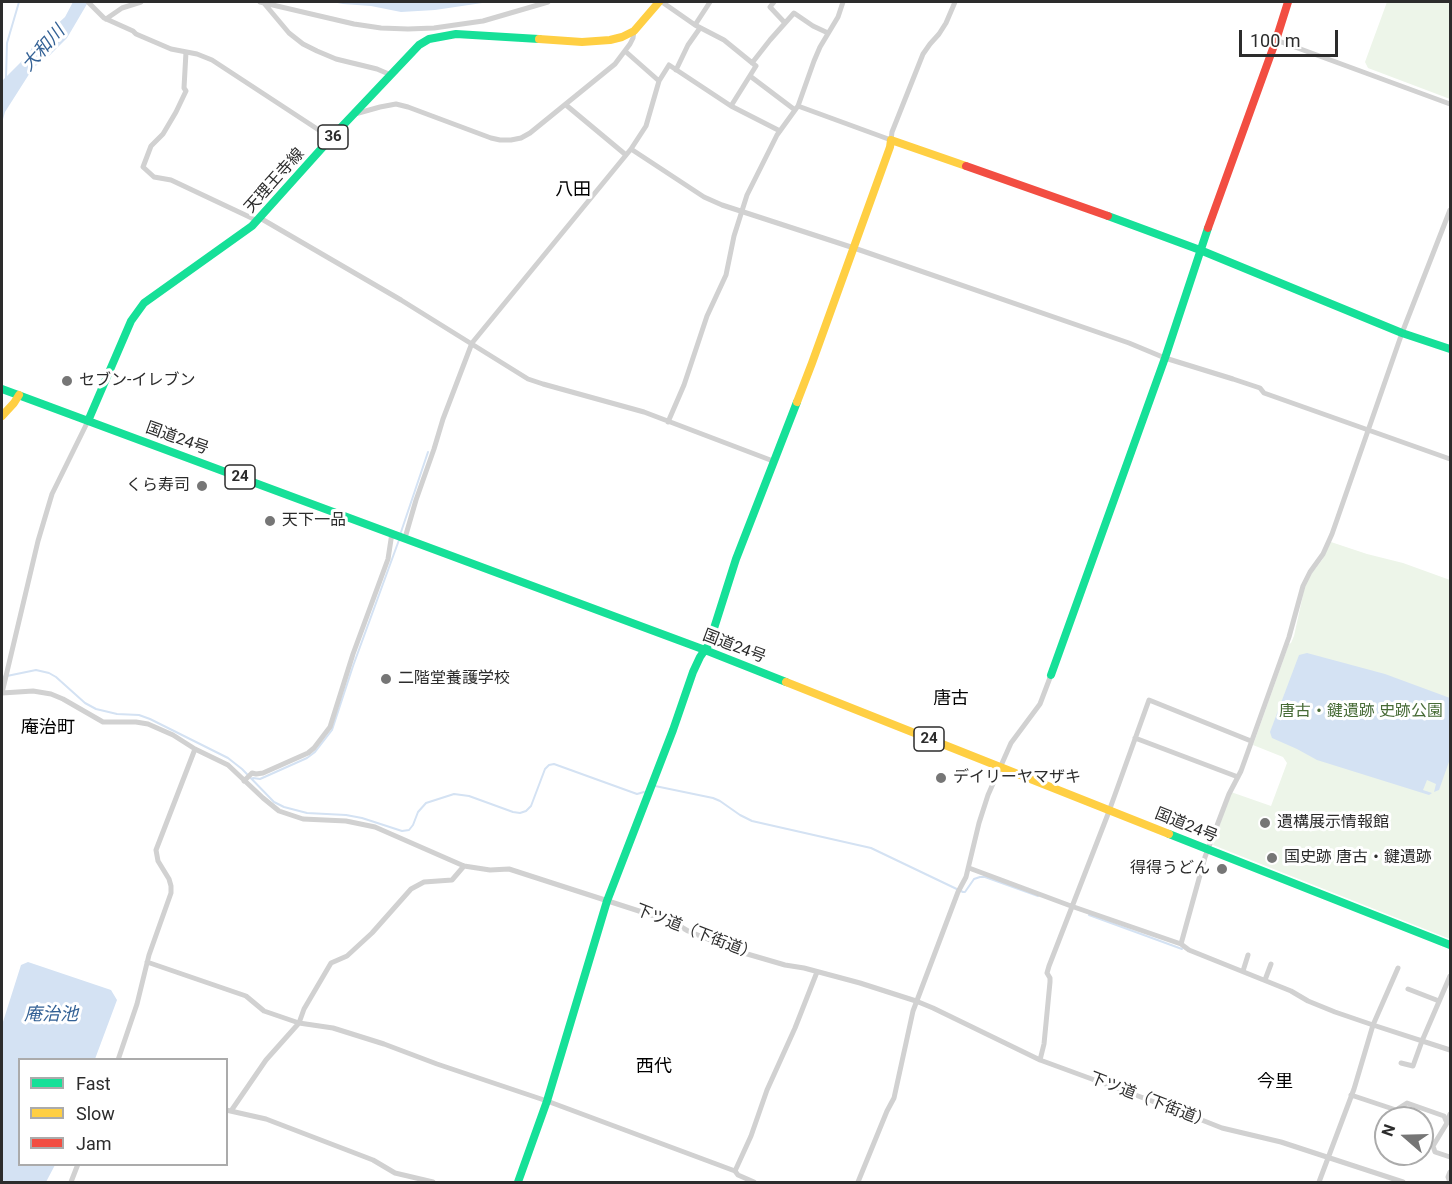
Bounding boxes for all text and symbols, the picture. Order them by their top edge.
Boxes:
scale bar [1242,18,1341,56]
water label: 大和川 [18,22,70,76]
text: 100 m [1250,30,1301,51]
road number: 36 [318,125,348,149]
street label: 天理王寺線 [241,145,309,217]
district label: 八田 [555,179,591,201]
place label: セブン-イレブン [79,371,195,391]
marker: セブン-イレブン [60,374,74,388]
street label: 国道24号 [143,419,211,459]
road number: 24 [225,465,255,489]
place label: くら寿司 [126,476,190,496]
marker: くら寿司 [195,479,209,493]
place label: 天下一品 [282,511,346,531]
marker: 天下一品 [263,514,277,528]
street label: 国道24号 [700,626,768,668]
place label: 二階堂養護学校 [398,669,510,689]
marker: 二階堂養護学校 [379,672,393,686]
district label: 唐古 [933,688,969,710]
park label: 唐古・鍵遺跡 史跡公園 [1279,702,1443,722]
district label: 庵治町 [21,717,75,739]
road number: 24 [914,727,944,751]
place label: デイリーヤマザキ [953,768,1081,788]
marker: デイリーヤマザキ [934,771,948,785]
street label: 国道24号 [1152,805,1220,847]
place label: 遺構展示情報館 [1277,813,1389,833]
marker: 遺構展示情報館 [1258,816,1272,830]
place label: 国史跡 唐古・鍵遺跡 [1284,848,1432,868]
marker: 国史跡 唐古・鍵遺跡 [1265,851,1279,865]
place label: 得得うどん [1130,859,1210,879]
marker: 得得うどん [1215,862,1229,876]
street label: 下ツ道（下街道） [633,901,759,965]
water label: 庵治池 [24,1004,78,1026]
district label: 西代 [636,1056,672,1078]
legend [18,1058,228,1166]
street label: 下ツ道（下街道） [1087,1069,1213,1133]
district label: 今里 [1257,1071,1293,1093]
text: Fast [76,1073,111,1094]
text: Slow [76,1103,115,1124]
north arrow [1374,1106,1434,1166]
text: N [1378,1122,1399,1139]
text: Jam [76,1133,112,1154]

